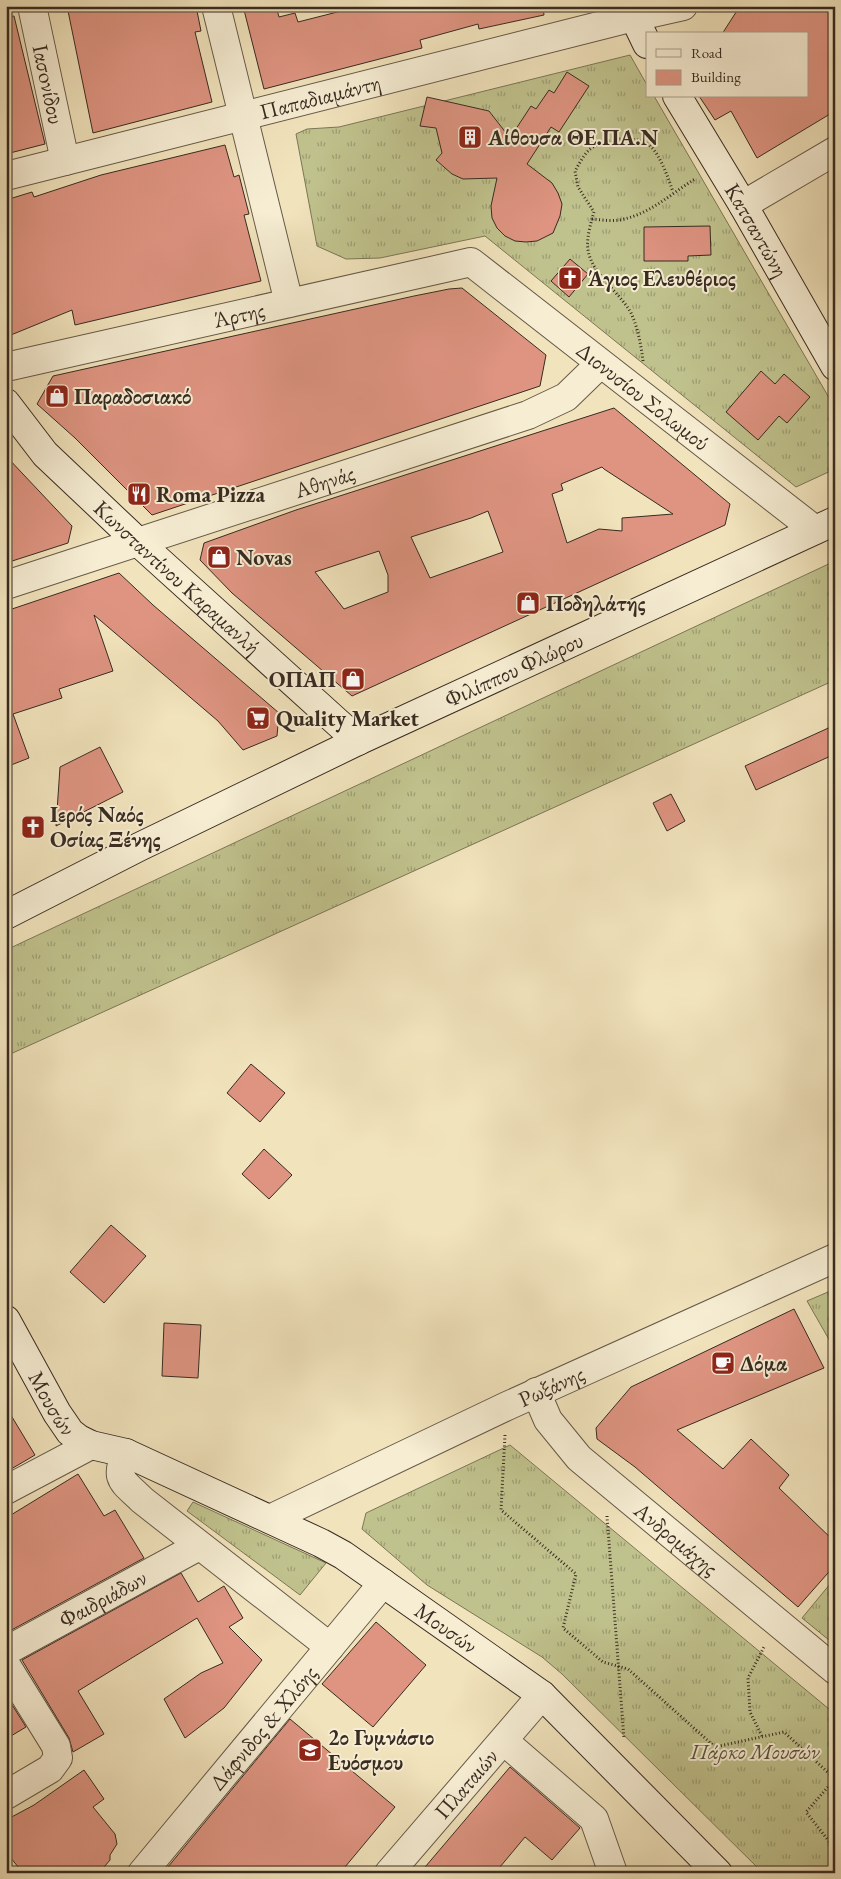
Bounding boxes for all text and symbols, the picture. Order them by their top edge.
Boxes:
legend [646,32,808,98]
street label: Ιασoνίδου [26,42,71,127]
text: Road [691,43,723,62]
street label: Παπαδιαμάντη [256,67,384,126]
text: Building [691,67,741,86]
place label: Αίθουσα ΘΕ.ΠΑ.Ν [487,123,659,152]
building icon: Αίθουσα ΘΕ.ΠΑ.Ν [457,124,483,150]
street label: Κατσαντώνη [719,178,796,282]
place label: Άγιος Ελευθέριος [587,264,736,293]
church icon: Άγιος Ελευθέριος [557,265,583,291]
street label: Άρτης [210,295,267,334]
street label: Διονυσίου Σολωμού [571,335,716,457]
place label: Παραδοσιακό [74,382,191,411]
shop icon: Παραδοσιακό [44,383,70,409]
street label: Αθηνάς [290,458,358,505]
place label: Roma Pizza [156,480,265,509]
restaurant icon: Roma Pizza [126,481,152,507]
street label: Κωνσταντίνου Καραμανλή [88,493,267,661]
place label: Novas [236,543,292,572]
shop icon: Novas [206,544,232,570]
place label: Ποδηλάτης [546,589,646,618]
shop icon: Ποδηλάτης [515,590,541,616]
street label: Φιλίππου Φλώρου [439,625,588,714]
place label: ΟΠΑΠ [269,665,336,694]
shop icon: ΟΠΑΠ [340,666,366,692]
place label: Quality Market [276,704,419,733]
supermarket icon: Quality Market [245,705,271,731]
place label: Ιερός Ναός Οσίας Ξένης [50,800,161,854]
church icon: Ιερός Ναός Οσίας Ξένης [20,814,46,840]
place label: Δόμα [740,1349,788,1378]
cafe icon: Δόμα [710,1350,736,1376]
street label: Ρωξάνης [514,1359,589,1414]
street label: Μουσών [22,1366,83,1441]
street label: Ανδρομάχης [628,1495,724,1582]
street label: Φαιδριάδων [54,1563,152,1634]
street label: Μουσών [409,1596,483,1660]
street label: Δάφνιδος & Χλόης [202,1659,323,1796]
place label: 2ο Γυμνάσιο Ευόσμου [328,1723,434,1777]
school or university icon: 2ο Γυμνάσιο Ευόσμου [297,1737,323,1763]
park label: Πάρκο Μουσών [689,1737,821,1766]
street label: Πλαταιών [428,1742,504,1825]

